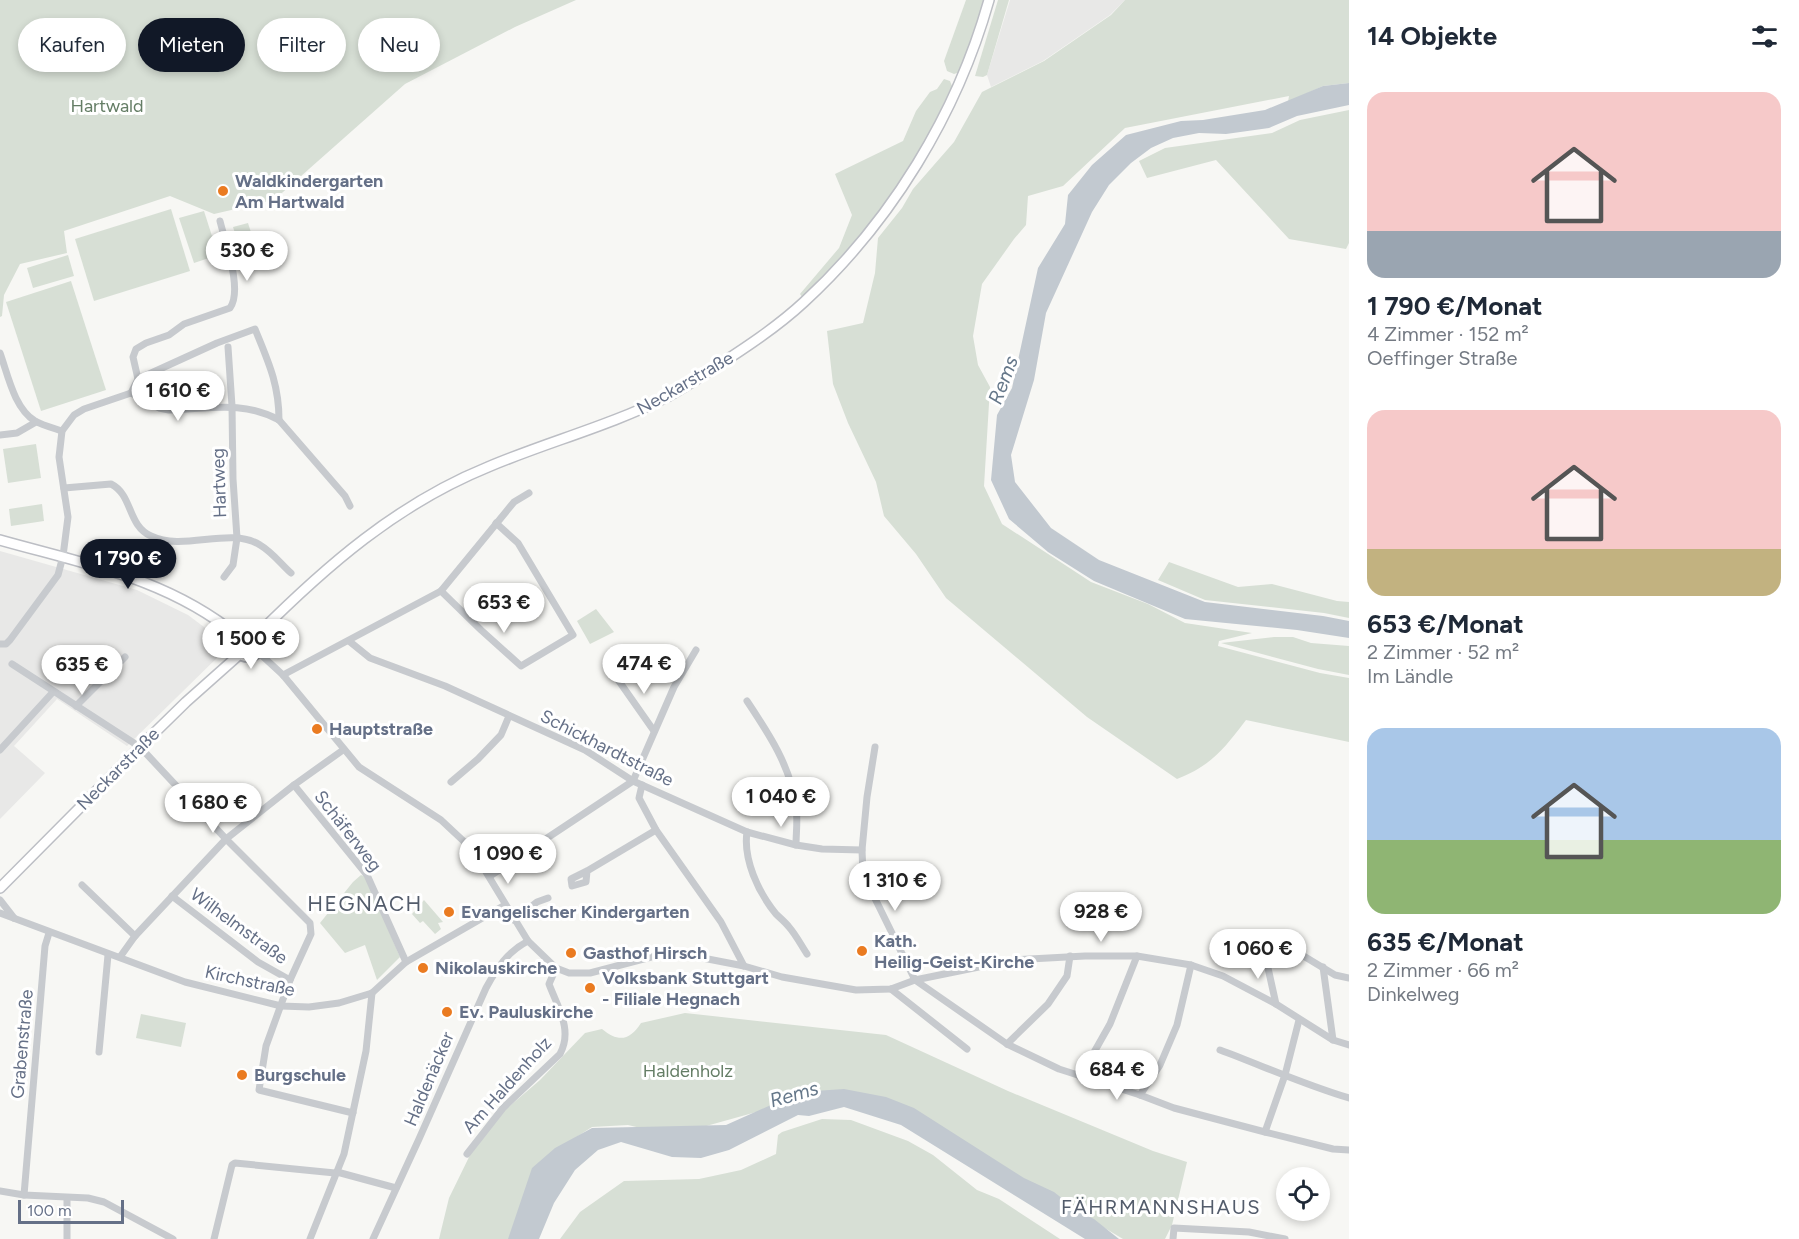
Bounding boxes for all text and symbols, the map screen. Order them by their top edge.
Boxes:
chip: Kaufen [18,18,126,72]
chip: Mieten [138,18,245,72]
chip: Filter [257,18,346,72]
chip: Neu [358,18,440,72]
text: 14 Objekte [1367,20,1497,52]
icon: filters [1748,20,1781,53]
park label: Hartwald [70,95,144,117]
icon: home [1520,131,1628,239]
place label: Waldkindergarten Am Hartwald [235,170,383,213]
marker: Waldkindergarten Am Hartwald [216,184,230,198]
pin: 530 € [205,231,289,282]
text: 530 € [220,238,274,262]
text: 1 790 €/Monat [1367,290,1543,322]
text: 4 Zimmer · 152 m² [1367,322,1529,346]
street label: Neckarstraße [633,346,737,419]
text: Oeffinger Straße [1367,346,1517,370]
water label: Rems [983,352,1023,408]
pin: 1 610 € [123,371,233,422]
text: 1 610 € [146,378,210,402]
street label: Hartweg [207,448,231,518]
icon: home [1520,449,1628,557]
pin: 1 790 € [73,539,183,590]
text: 1 790 € [94,546,162,570]
pin: 653 € [462,583,546,634]
text: 653 € [478,590,531,614]
text: 653 €/Monat [1367,608,1524,640]
pin: 1 500 € [196,619,306,670]
text: 1 500 € [216,626,286,650]
text: 2 Zimmer · 52 m² [1367,640,1519,664]
pin: 474 € [602,644,686,695]
pin: 635 € [40,645,124,696]
text: 474 € [616,651,672,675]
text: 635 € [56,652,109,676]
text: Im Ländle [1367,664,1453,688]
street label: Schickhardtstraße [537,705,677,791]
place label: Hauptstraße [329,718,433,740]
marker: Hauptstraße [310,722,324,736]
street label: Neckarstraße [72,723,164,815]
icon: home [1520,767,1628,875]
pin: 1 040 € [726,777,836,828]
pin: 1 680 € [158,783,268,834]
text: 1 040 € [746,784,816,808]
street label: Schäferweg [310,786,386,876]
text: 1 680 € [179,790,247,814]
pin: 1 090 € [453,834,563,885]
text: 1 090 € [473,841,543,865]
pin: 1 310 € [840,861,950,912]
text: 1 310 € [863,868,927,892]
street label: Wilhelmstraße [186,883,292,969]
district label: HEGNACH [307,891,423,916]
pin: 928 € [1059,892,1143,943]
text: 928 € [1074,899,1128,923]
place label: Evangelischer Kindergarten [461,901,690,923]
marker: Evangelischer Kindergarten [442,905,456,919]
text: 635 €/Monat [1367,926,1524,958]
pin: 1 060 € [1203,929,1313,980]
place label: Kath. Heilig-Geist-Kirche [874,930,1034,973]
text: 1 060 € [1223,936,1293,960]
place label: Gasthof Hirsch [583,942,707,964]
marker: Kath. Heilig-Geist-Kirche [855,944,869,958]
marker: Gasthof Hirsch [564,946,578,960]
place label: Nikolauskirche [435,957,557,979]
text: 2 Zimmer · 66 m² [1367,958,1519,982]
street label: Kirchstraße [203,961,297,1001]
marker: Nikolauskirche [416,961,430,975]
place label: Volksbank Stuttgart - Filiale Hegnach [602,967,769,1010]
marker: Volksbank Stuttgart - Filiale Hegnach [583,981,597,995]
text: Dinkelweg [1367,982,1459,1006]
street label: Grabenstraße [6,988,38,1100]
place label: Ev. Pauluskirche [459,1001,593,1023]
marker: Ev. Pauluskirche [440,1005,454,1019]
street label: Haldenäcker [399,1028,459,1130]
street label: Am Haldenholz [458,1032,556,1138]
pin: 684 € [1075,1050,1159,1101]
text: 684 € [1089,1057,1145,1081]
park label: Haldenholz [643,1060,733,1082]
place label: Burgschule [254,1064,346,1086]
marker: Burgschule [235,1068,249,1082]
water label: Rems [767,1075,822,1112]
map controls [1276,1167,1330,1221]
button: locate [1276,1167,1330,1221]
district label: FÄHRMANNSHAUS [1061,1195,1261,1219]
scale bar [18,1197,124,1224]
text: 100 m [27,1201,72,1220]

